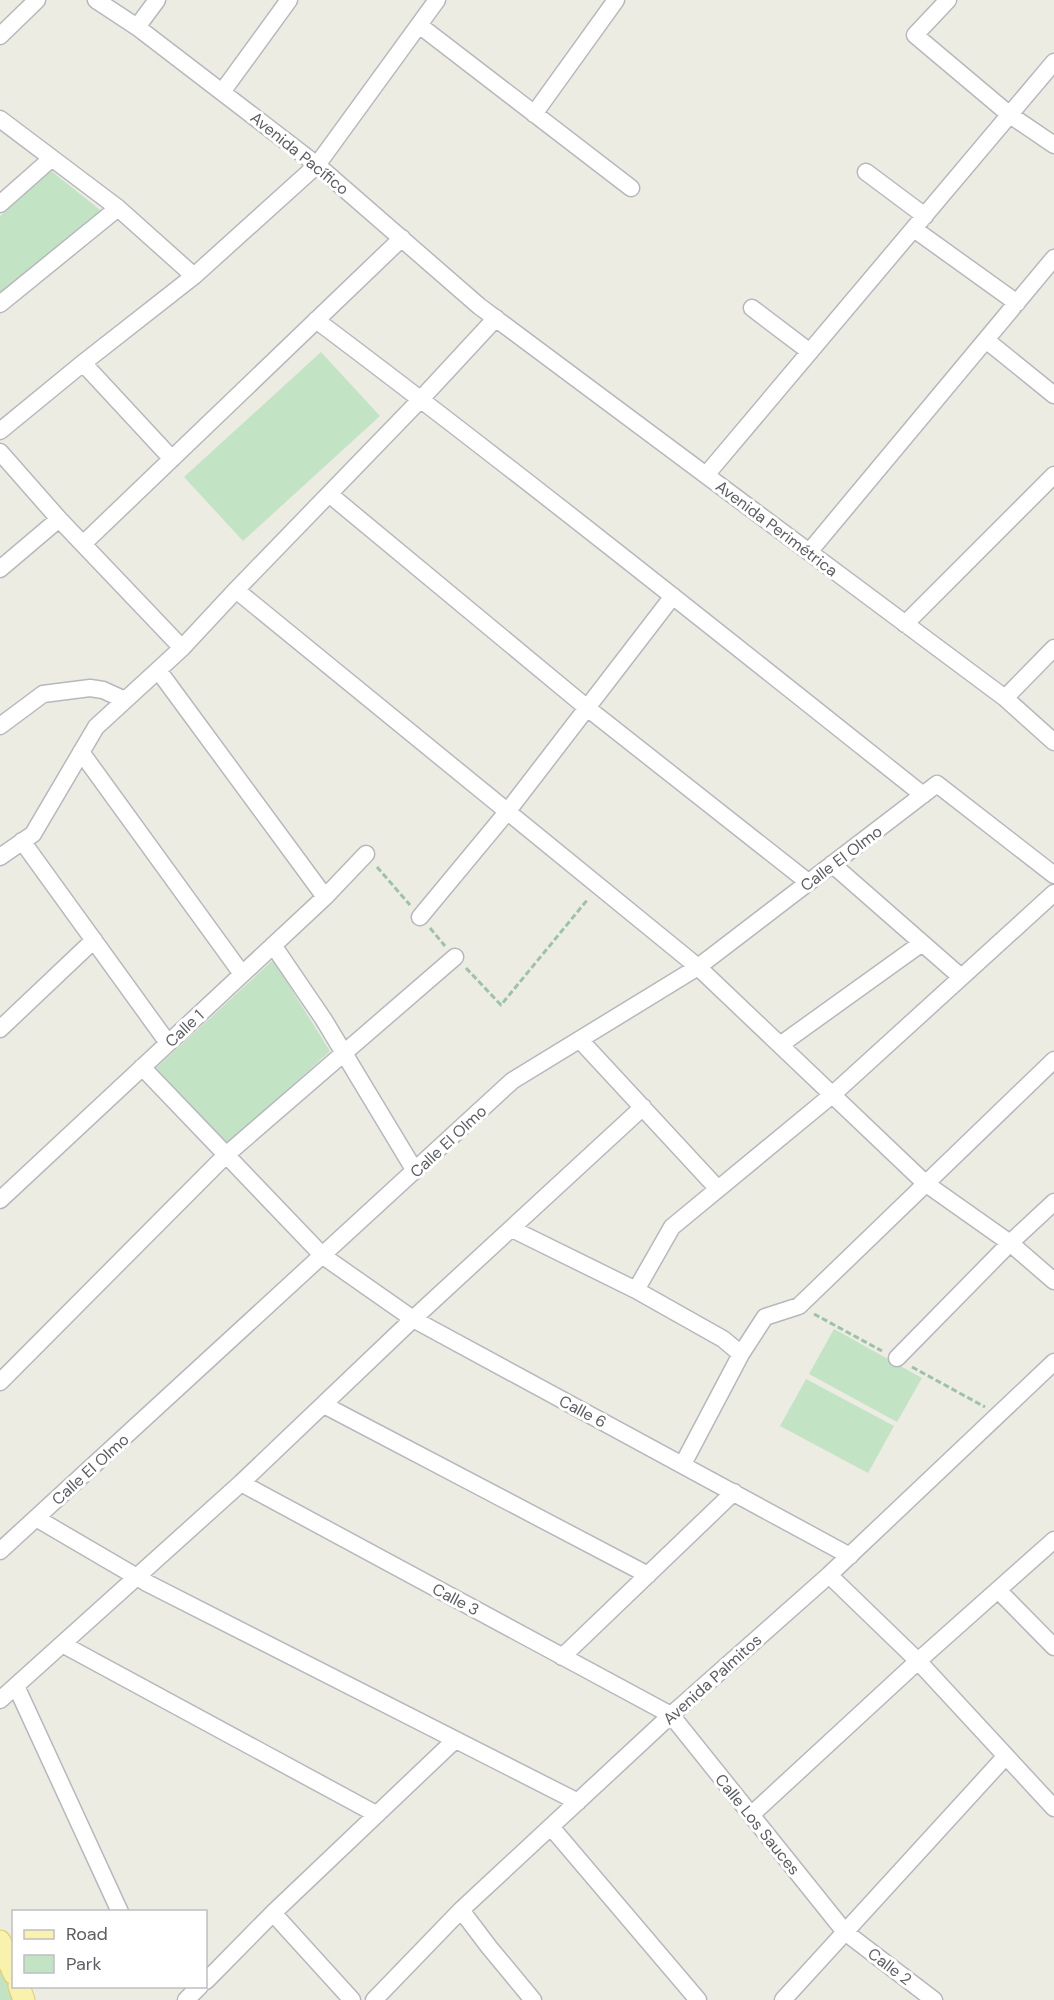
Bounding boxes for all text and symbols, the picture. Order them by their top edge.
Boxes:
street label: Avenida Pacífico [246,107,353,200]
street label: Avenida Perimétrica [711,476,842,581]
street label: Calle El Olmo [796,821,886,896]
street label: Calle 1 [160,1005,208,1052]
street label: Calle El Olmo [406,1101,491,1182]
street label: Calle 6 [555,1390,610,1433]
street label: Calle El Olmo [47,1429,133,1510]
street label: Calle 3 [429,1578,483,1620]
street label: Avenida Palmitos [659,1629,766,1729]
street label: Calle Los Sauces [710,1770,805,1879]
legend [12,1910,207,1988]
text: Road [66,1922,108,1946]
street label: Calle 2 [863,1943,916,1990]
text: Park [66,1952,102,1976]

